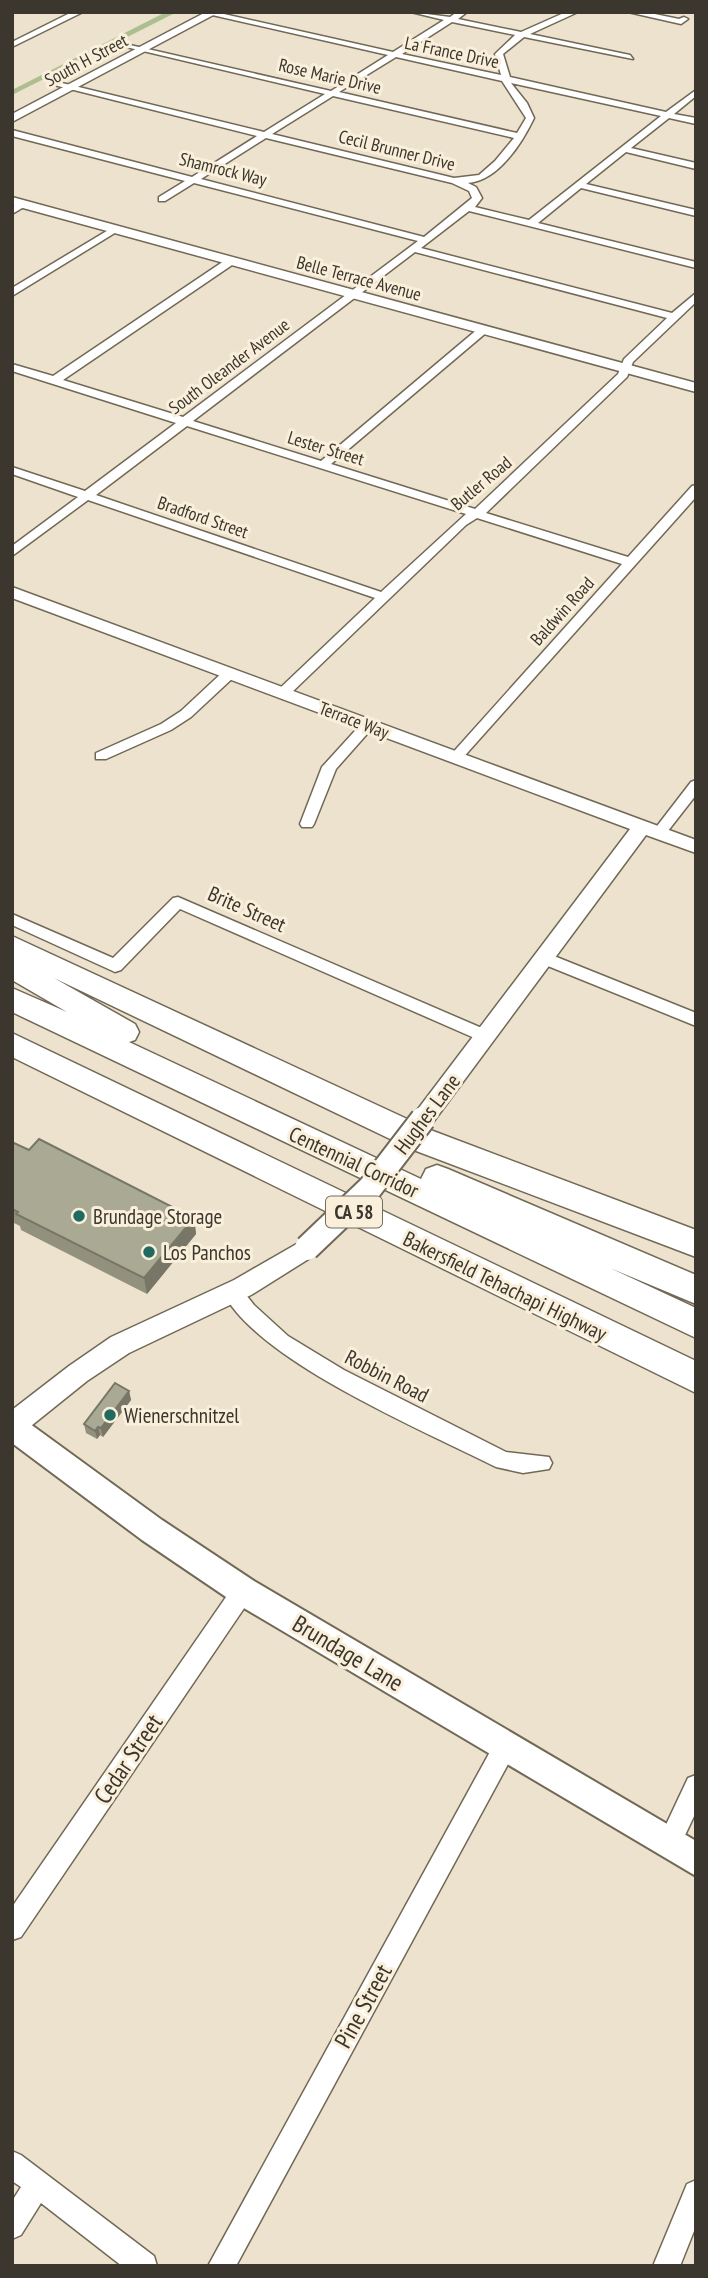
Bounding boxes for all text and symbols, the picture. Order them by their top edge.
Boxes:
street label: South H Street [41,29,131,91]
street label: La France Drive [403,31,501,73]
street label: Rose Marie Drive [276,53,384,99]
street label: Cecil Brunner Drive [336,124,458,176]
street label: Shamrock Way [177,147,269,191]
street label: Belle Terrace Avenue [294,250,424,306]
street label: South Oleander Avenue [164,313,294,419]
street label: Lester Street [285,426,367,470]
street label: Butler Road [446,451,516,515]
street label: Bradford Street [155,491,251,543]
street label: Baldwin Road [525,572,599,650]
street label: Terrace Way [316,696,393,744]
street label: Brite Street [204,880,290,938]
street label: Hughes Lane [388,1068,466,1160]
street label: Centennial Corridor [285,1120,423,1204]
road number: CA 58 [326,1196,382,1228]
place label: Brundage Storage [93,1203,222,1230]
marker: Brundage Storage [71,1208,87,1224]
street label: Bakersfield Tehachapi Highway [399,1225,611,1347]
place label: Los Panchos [163,1239,251,1266]
marker: Los Panchos [141,1244,157,1260]
street label: Robbin Road [340,1343,434,1409]
place label: Wienerschnitzel [124,1402,239,1429]
marker: Wienerschnitzel [102,1407,118,1423]
street label: Brundage Lane [287,1608,409,1698]
street label: Cedar Street [87,1708,169,1810]
street label: Pine Street [327,1958,399,2053]

